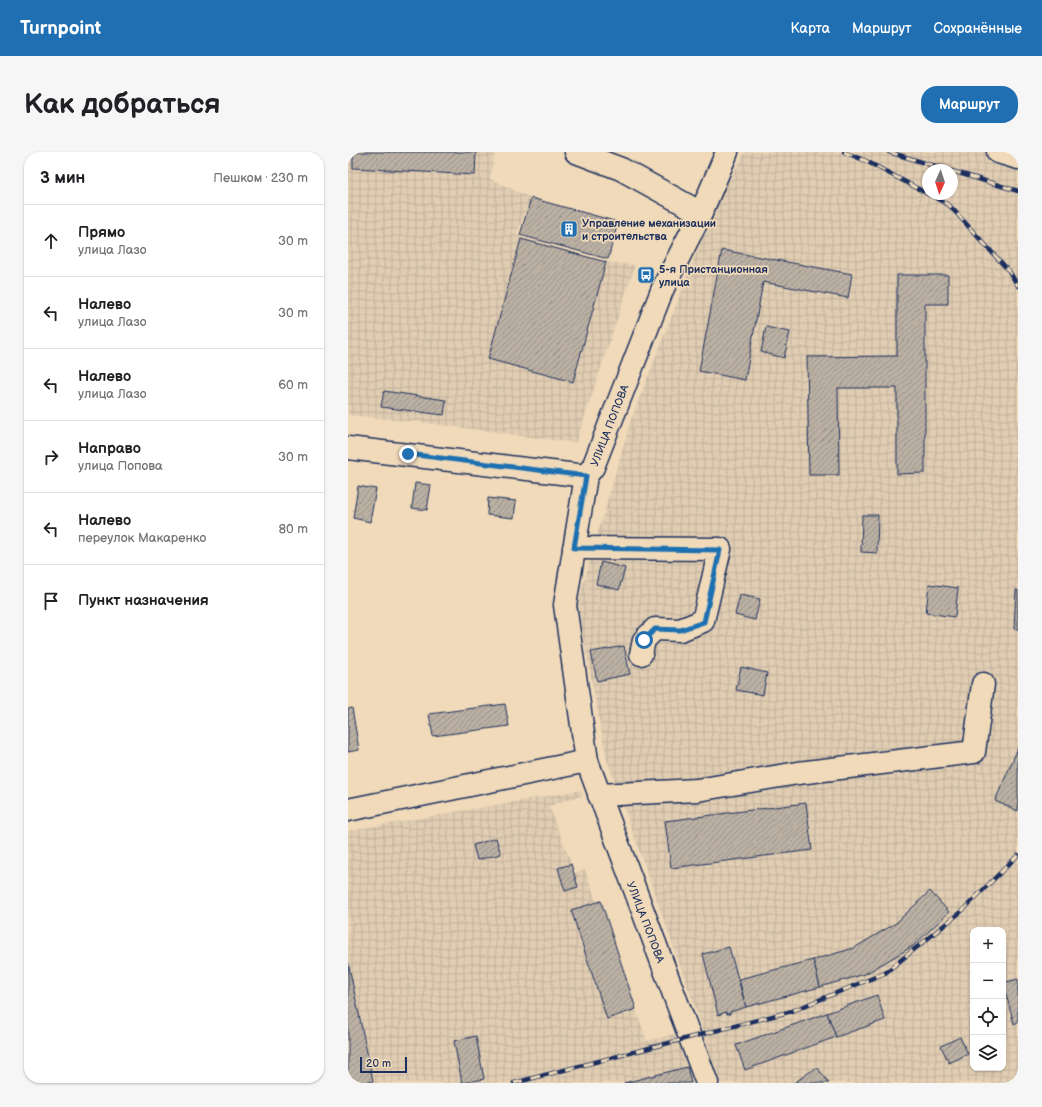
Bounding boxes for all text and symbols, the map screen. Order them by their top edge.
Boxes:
text: Turnpoint [20,17,101,40]
text: Карта [791,20,830,37]
text: Маршрут [852,20,912,37]
text: Сохранённые [934,20,1022,37]
button: Маршрут [921,86,1018,123]
text: Как добраться [24,88,221,121]
north arrow [922,164,958,200]
text: 3 мин [40,168,85,188]
text: Пешком · 230 m [213,170,308,186]
place label: Управление механизации и строительства [582,217,716,243]
building icon: Управление механизации и строительства [559,219,579,239]
text: Прямо [78,223,125,242]
icon: ahead [40,230,62,252]
text: 30 m [278,233,308,249]
text: улица Лазо [78,242,146,258]
place label: 5-я Пристанционная улица [659,263,768,289]
bus stop icon: 5-я Пристанционная улица [636,265,656,285]
text: Налево [78,295,131,314]
icon: left [40,302,62,324]
text: 30 m [278,305,308,321]
text: улица Лазо [78,314,146,330]
text: Налево [78,367,131,386]
icon: left [40,374,62,396]
text: 60 m [278,377,308,393]
street label: УЛИЦА ПОПОВА [588,383,632,468]
text: улица Лазо [78,386,146,402]
text: Направо [78,439,141,458]
route end [399,445,417,463]
icon: right [40,446,62,468]
text: 30 m [278,449,308,465]
text: улица Попова [78,458,163,474]
text: Налево [78,511,131,530]
icon: left [40,518,62,540]
text: 80 m [279,521,308,537]
text: переулок Макаренко [78,530,206,546]
icon: arrive [40,590,62,612]
text: Пункт назначения [78,591,209,610]
route start [635,631,653,649]
street label: УЛИЦА ПОПОВА [624,880,667,965]
map controls [970,927,1006,1071]
button: + [970,927,1006,963]
button: − [970,963,1006,999]
button: locate [970,999,1006,1035]
button: layers [970,1035,1006,1071]
scale bar [360,1055,407,1074]
text: 20 m [366,1057,391,1070]

